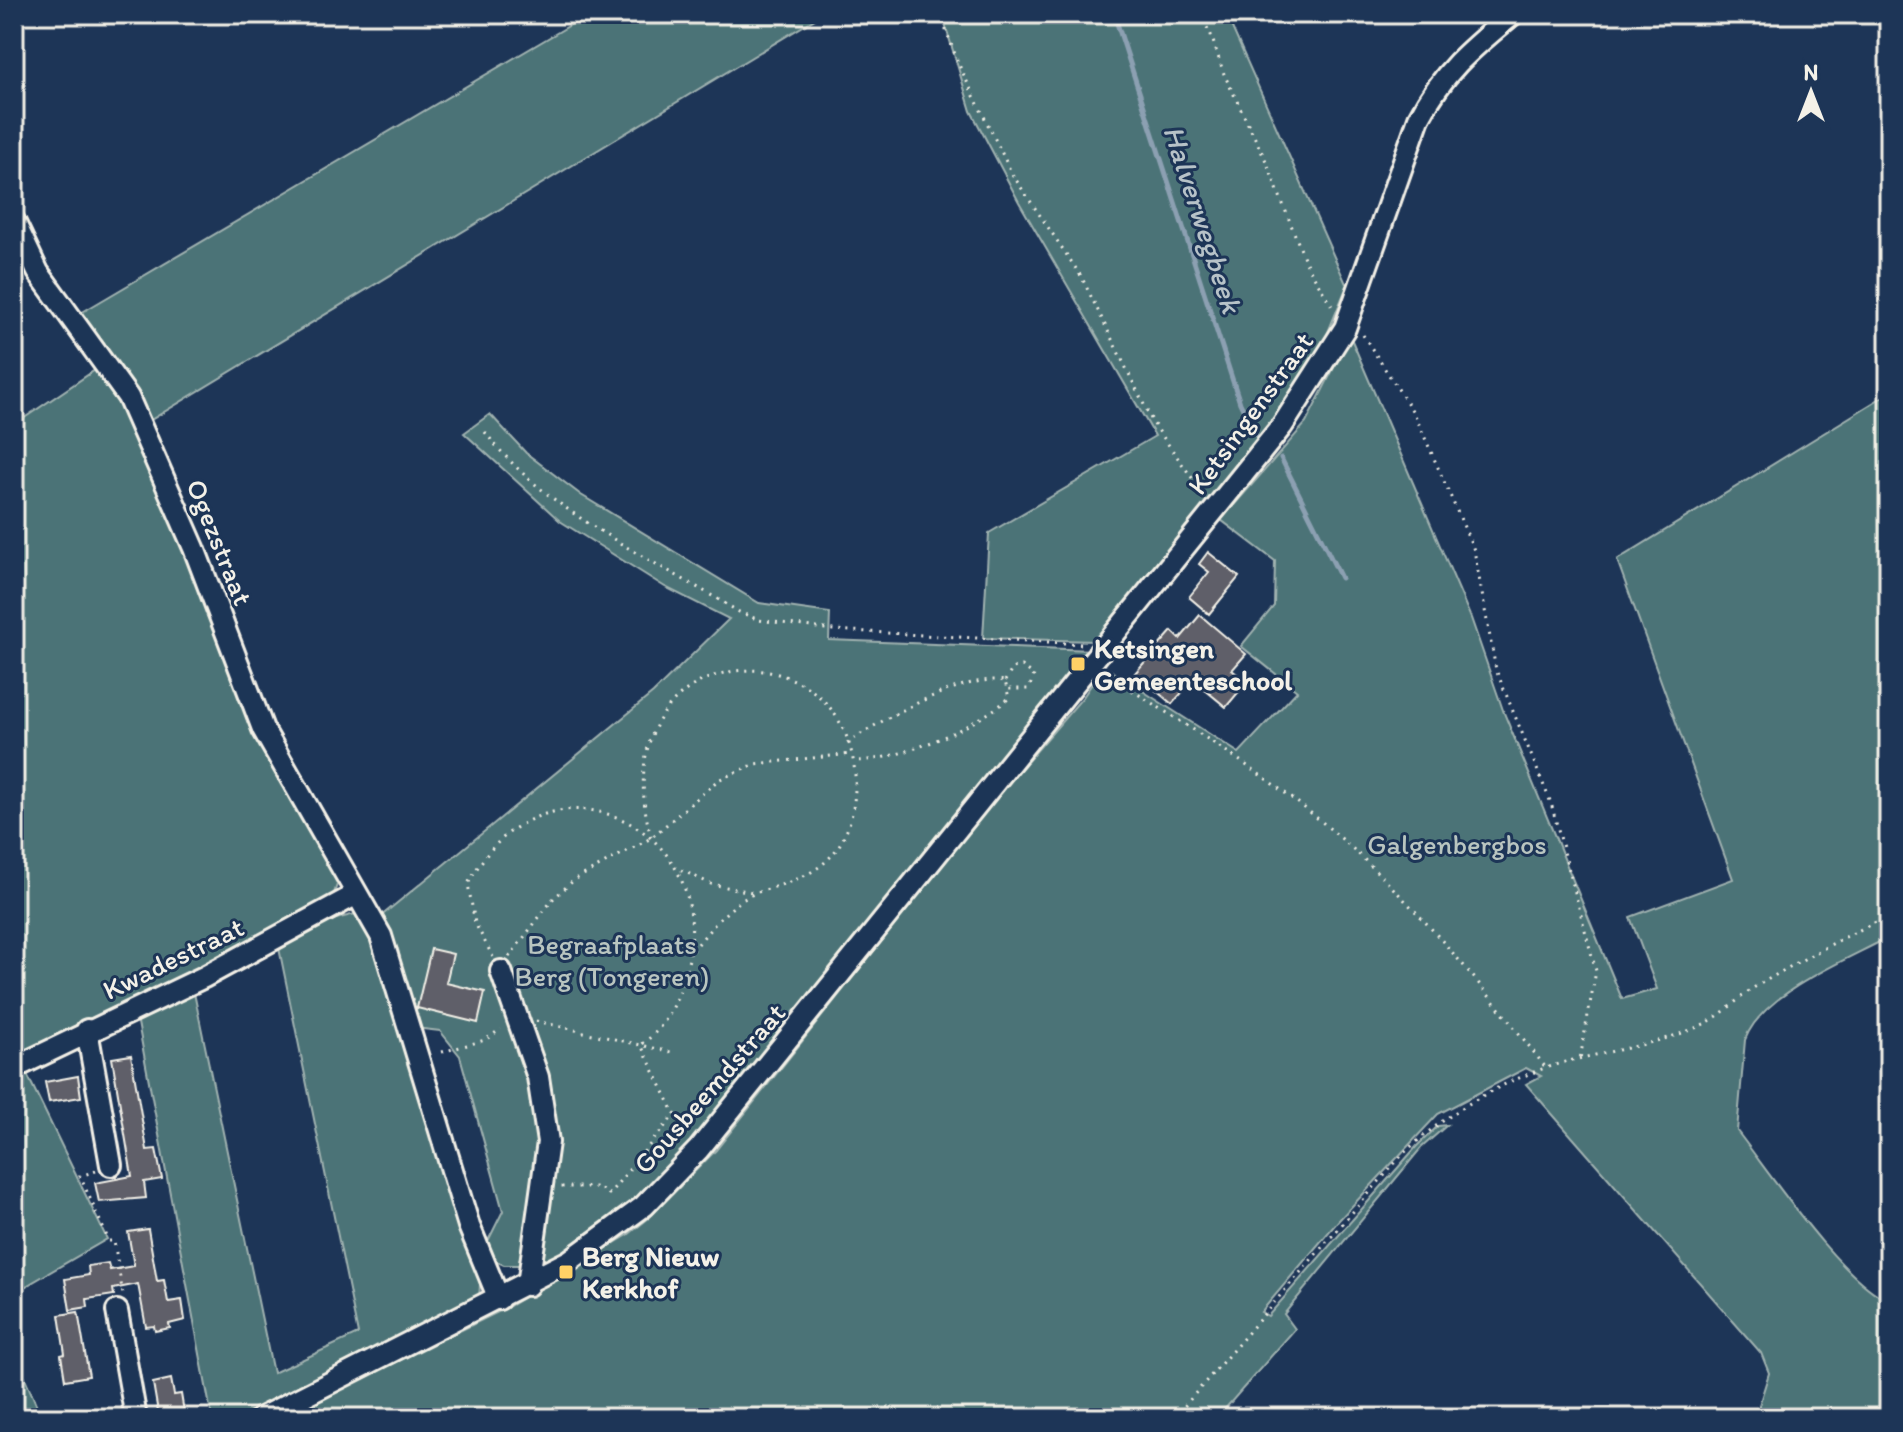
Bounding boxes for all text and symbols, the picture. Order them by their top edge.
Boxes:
north arrow [1771,52,1851,132]
text: N [1804,59,1818,86]
water label: Halverwegbeek [1155,121,1251,319]
street label: Ketsingenstraat [1180,325,1320,501]
street label: Ogezstraat [179,474,261,610]
place label: Ketsingen Gemeenteschool [1094,631,1292,697]
marker: Ketsingen Gemeenteschool [1069,655,1087,673]
park label: Galgenbergbos [1367,827,1547,861]
street label: Kwadestraat [97,909,249,1007]
park label: Begraafplaats Berg (Tongeren) [515,927,709,993]
street label: Gousbeemdstraat [626,996,792,1180]
place label: Berg Nieuw Kerkhof [582,1239,719,1305]
marker: Berg Nieuw Kerkhof [557,1263,575,1281]

